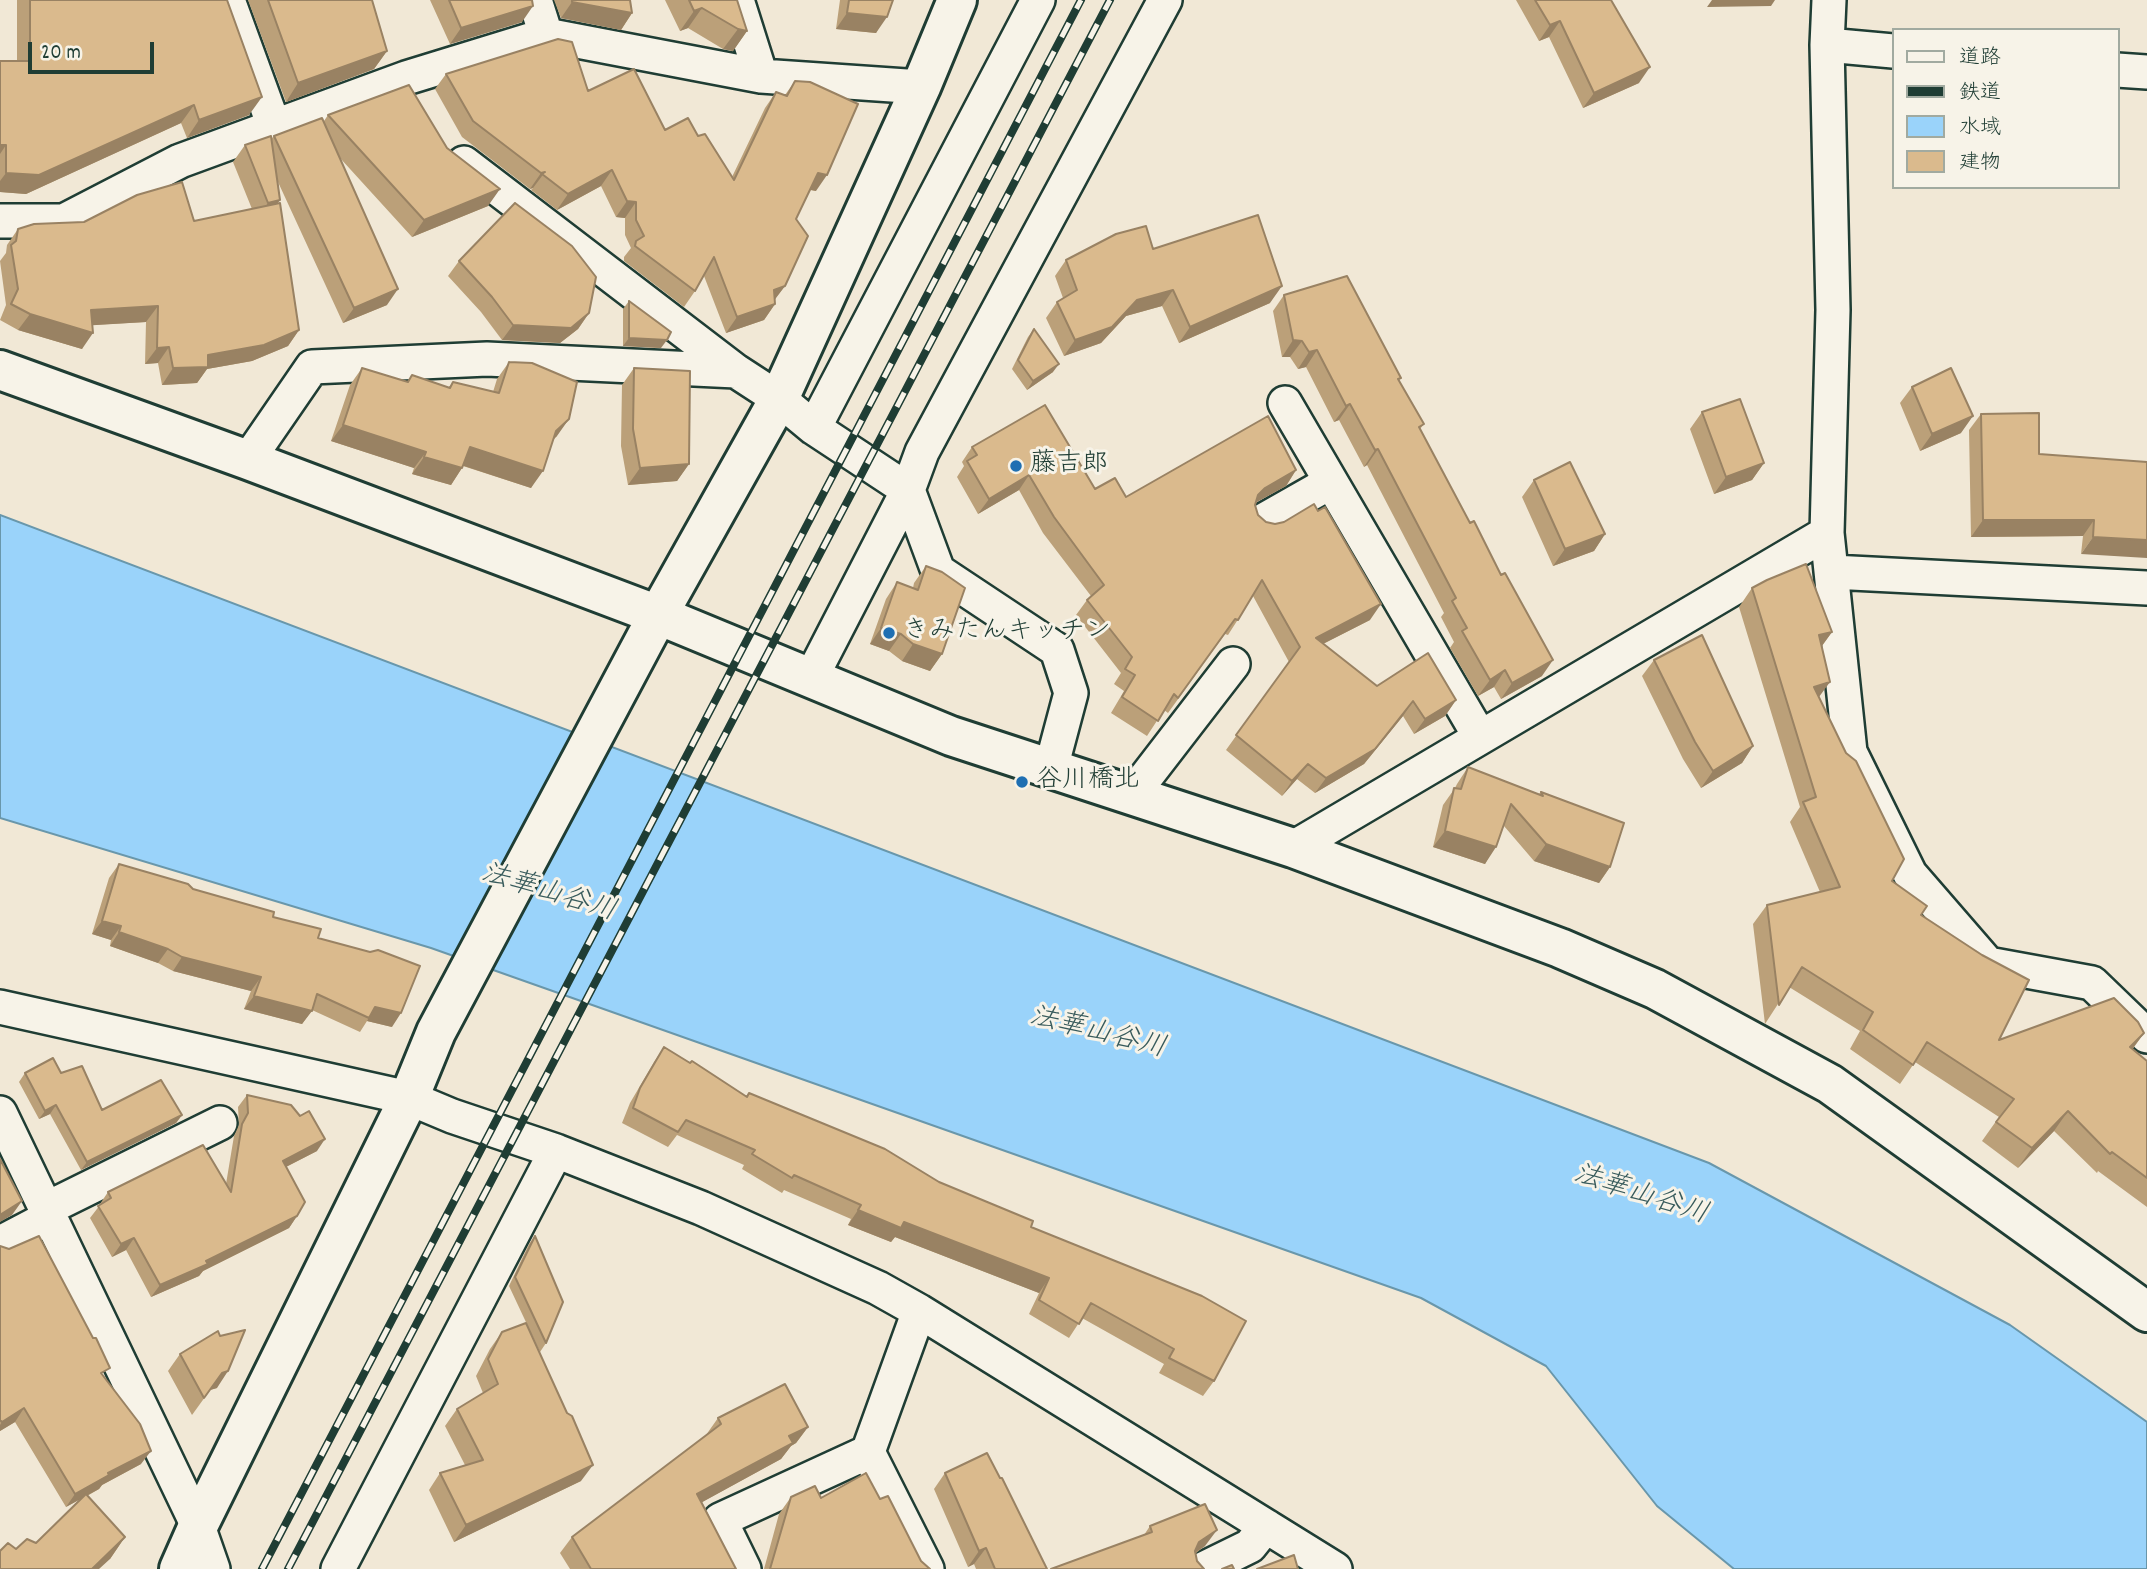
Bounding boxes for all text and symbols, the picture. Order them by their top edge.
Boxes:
scale bar [32,28,158,72]
legend [1892,28,2119,189]
text: 20 m [41,39,81,69]
text: 道路 [1959,44,2001,74]
text: 鉄道 [1959,79,2001,109]
text: 水域 [1959,114,2001,144]
text: 建物 [1959,149,2001,179]
place label: 藤吉郎 [1030,450,1108,482]
marker: 藤吉郎 [1008,458,1024,474]
place label: きみたんキッチン [903,617,1111,649]
marker: きみたんキッチン [881,625,897,641]
place label: 谷川橋北 [1036,766,1140,798]
marker: 谷川橋北 [1014,774,1030,790]
water label: 法華山谷川 [476,858,620,932]
water label: 法華山谷川 [1025,1002,1169,1068]
water label: 法華山谷川 [1568,1159,1712,1235]

